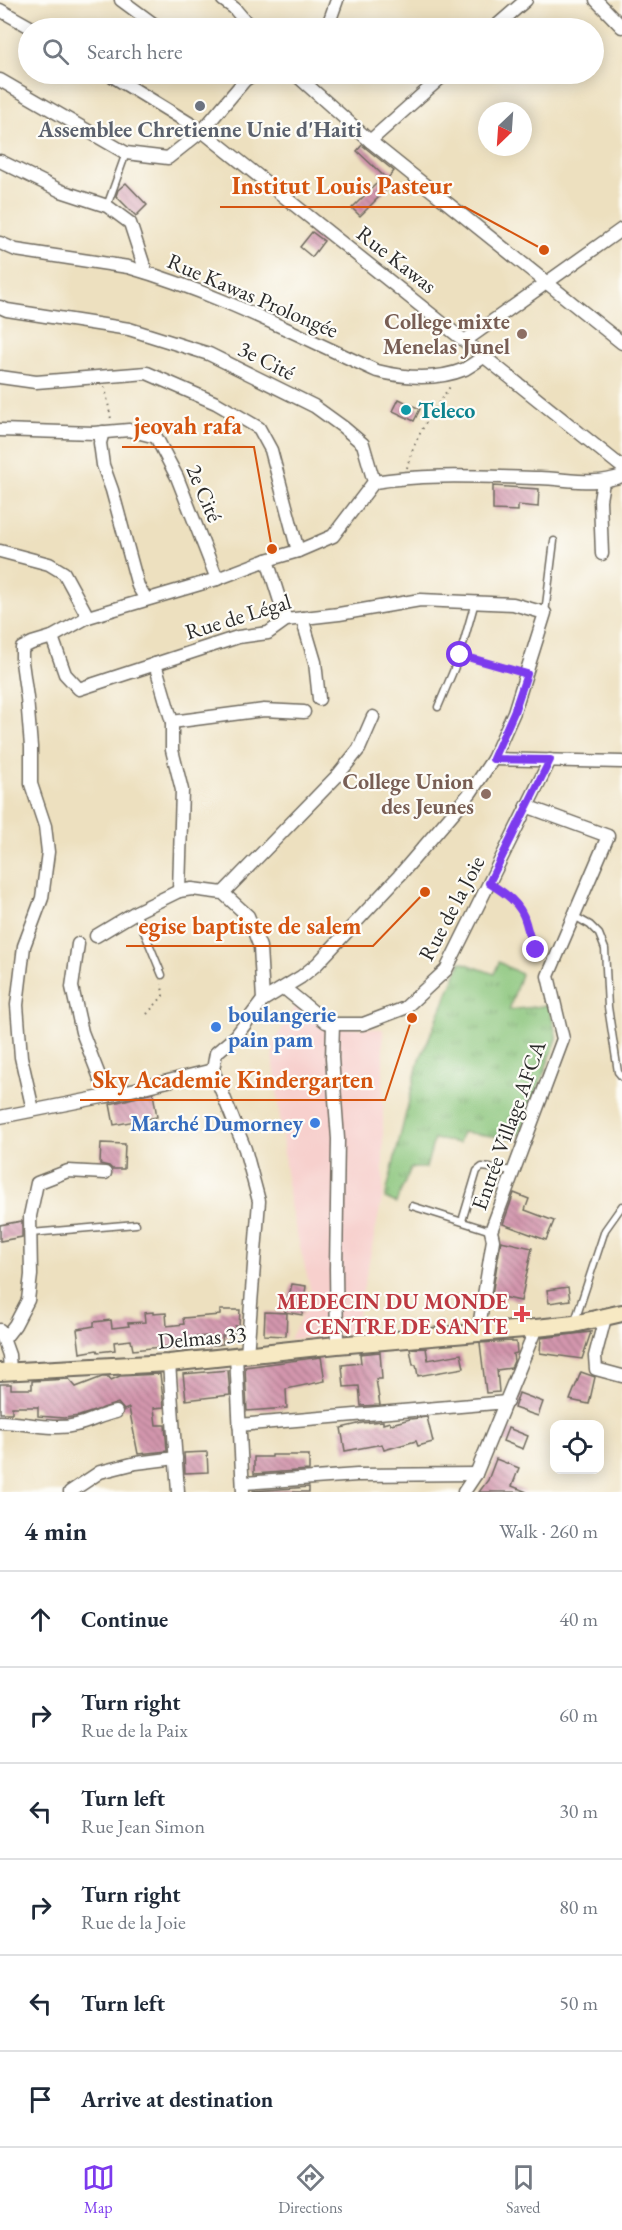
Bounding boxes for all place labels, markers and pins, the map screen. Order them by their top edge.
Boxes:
marker: Assemblee Chretienne Unie d'Haiti [193,99,207,113]
place label: Assemblee Chretienne Unie d'Haiti [37,115,362,144]
callout: Institut Louis Pasteur [220,165,465,207]
place label: College mixte Menelas Junel [383,307,510,361]
marker: College mixte Menelas Junel [515,327,529,341]
place label: Teleco [418,396,475,425]
marker: Teleco [399,403,413,417]
callout: jeovah rafa [122,405,254,447]
place label: College Union des Jeunes [343,767,475,821]
marker: College Union des Jeunes [479,787,493,801]
callout: egise baptiste de salem [126,904,373,946]
place label: boulangerie pain pam [228,1000,336,1054]
marker: boulangerie pain pam [209,1020,223,1034]
callout: Sky Academie Kindergarten [80,1058,385,1100]
place label: Marché Dumorney [130,1109,303,1138]
marker: Marché Dumorney [308,1116,322,1130]
place label: MEDECIN DU MONDE CENTRE DE SANTE [276,1287,508,1341]
marker: MEDECIN DU MONDE CENTRE DE SANTE [513,1305,531,1323]

